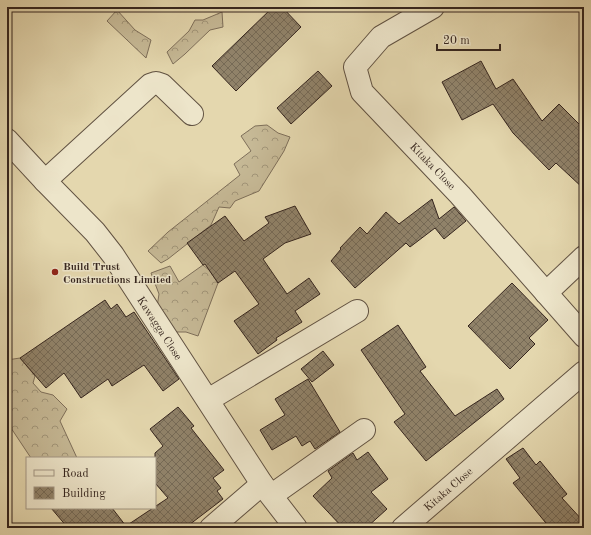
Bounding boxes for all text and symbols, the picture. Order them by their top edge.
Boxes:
scale bar [437,26,500,52]
text: 20 m [443,35,470,47]
street label: Kitaka Close [407,141,457,193]
place label: Build Trust Constructions Limited [63,262,171,286]
marker: Build Trust Constructions Limited [50,267,60,277]
street label: Kawagga Close [134,295,183,362]
legend [26,457,156,509]
street label: Kitaka Close [423,466,475,514]
text: Road [62,468,89,480]
text: Building [62,488,106,500]

